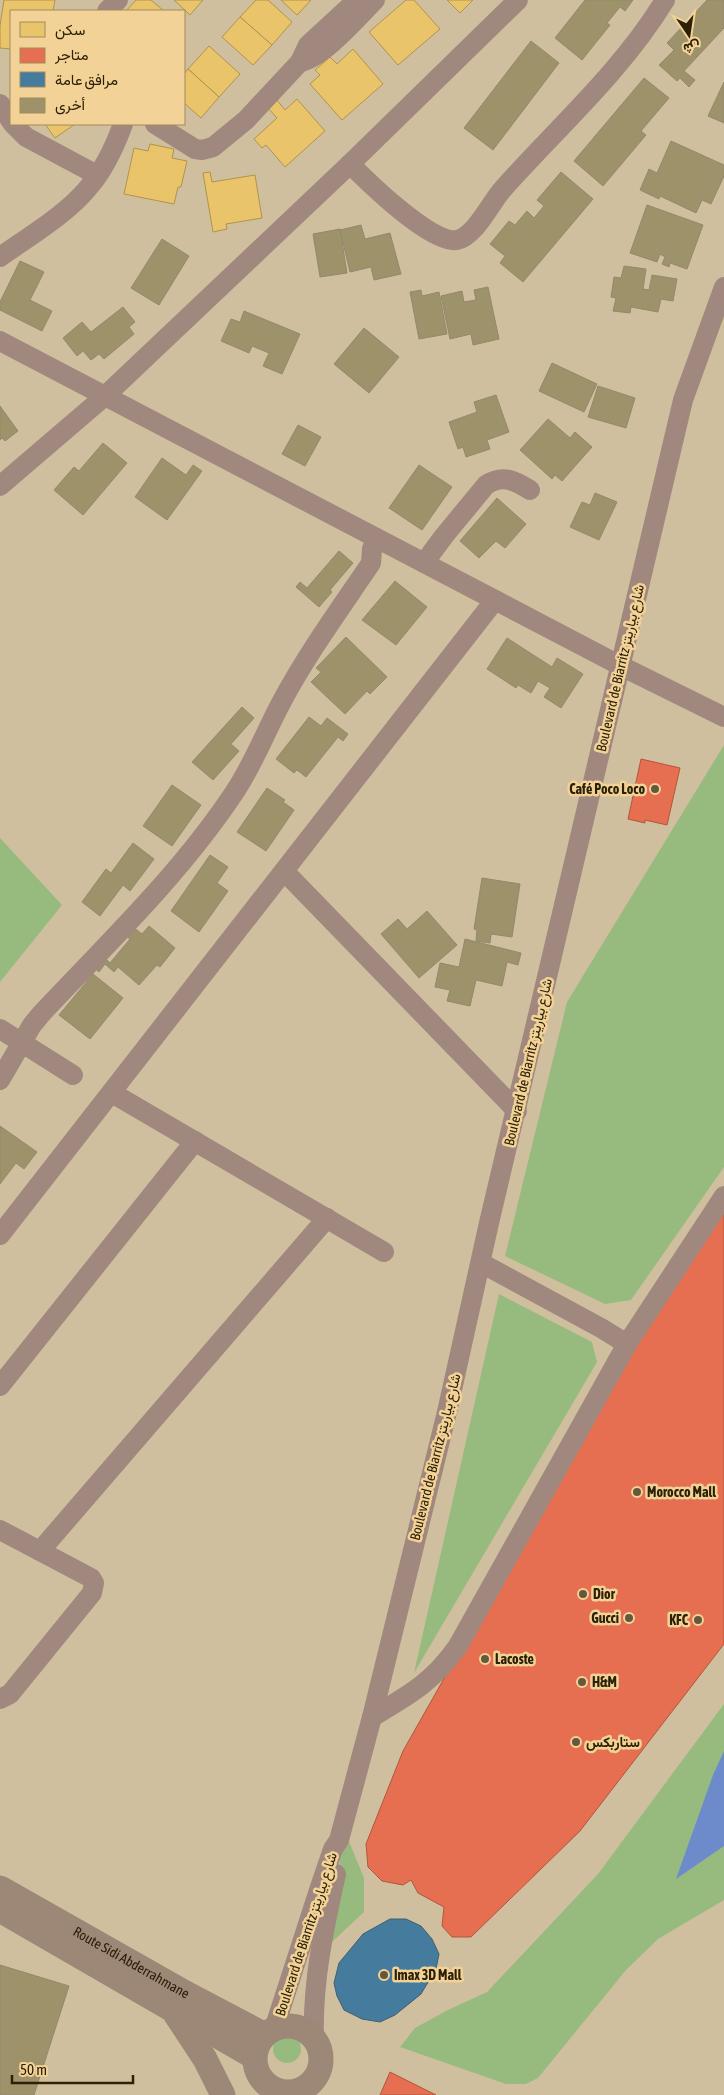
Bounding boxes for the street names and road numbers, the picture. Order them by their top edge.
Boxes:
street label: Boulevard de Biarritz شارع بياريتز [593,583,650,754]
street label: Boulevard de Biarritz شارع بياريتز [501,977,558,1148]
street label: Boulevard de Biarritz شارع بياريتز [407,1372,466,1543]
street label: Boulevard de Biarritz شارع بياريتز [272,1850,343,2019]
street label: Route Sidi Abderrahmane [70,1923,192,2002]

